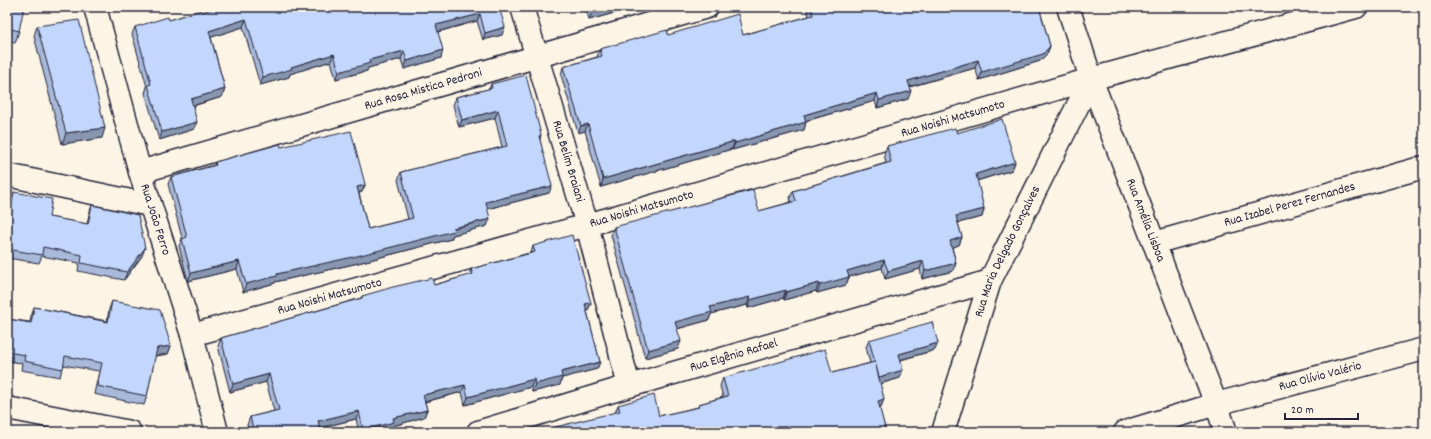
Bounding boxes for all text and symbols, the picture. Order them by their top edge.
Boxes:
street label: Rua Rosa Mistica Pedroni [362,63,485,116]
street label: Rua Noishi Matsumoto [899,95,1007,143]
street label: Rua Belim Braiani [547,118,589,205]
street label: Rua Amélia Lisboa [1121,176,1170,266]
street label: Rua Izabel Perez Fernandes [1222,177,1358,232]
street label: Rua João Ferro [135,182,176,258]
street label: Rua Maria Delgado Gonçalves [970,183,1046,320]
street label: Rua Noishi Matsumoto [587,185,696,233]
street label: Rua Noishi Matsumoto [275,273,384,320]
street label: Rua Elgênio Rafael [688,334,780,377]
street label: Rua Olívio Valério [1277,356,1364,396]
scale bar [1285,395,1358,421]
text: 20 m [1291,402,1314,419]

